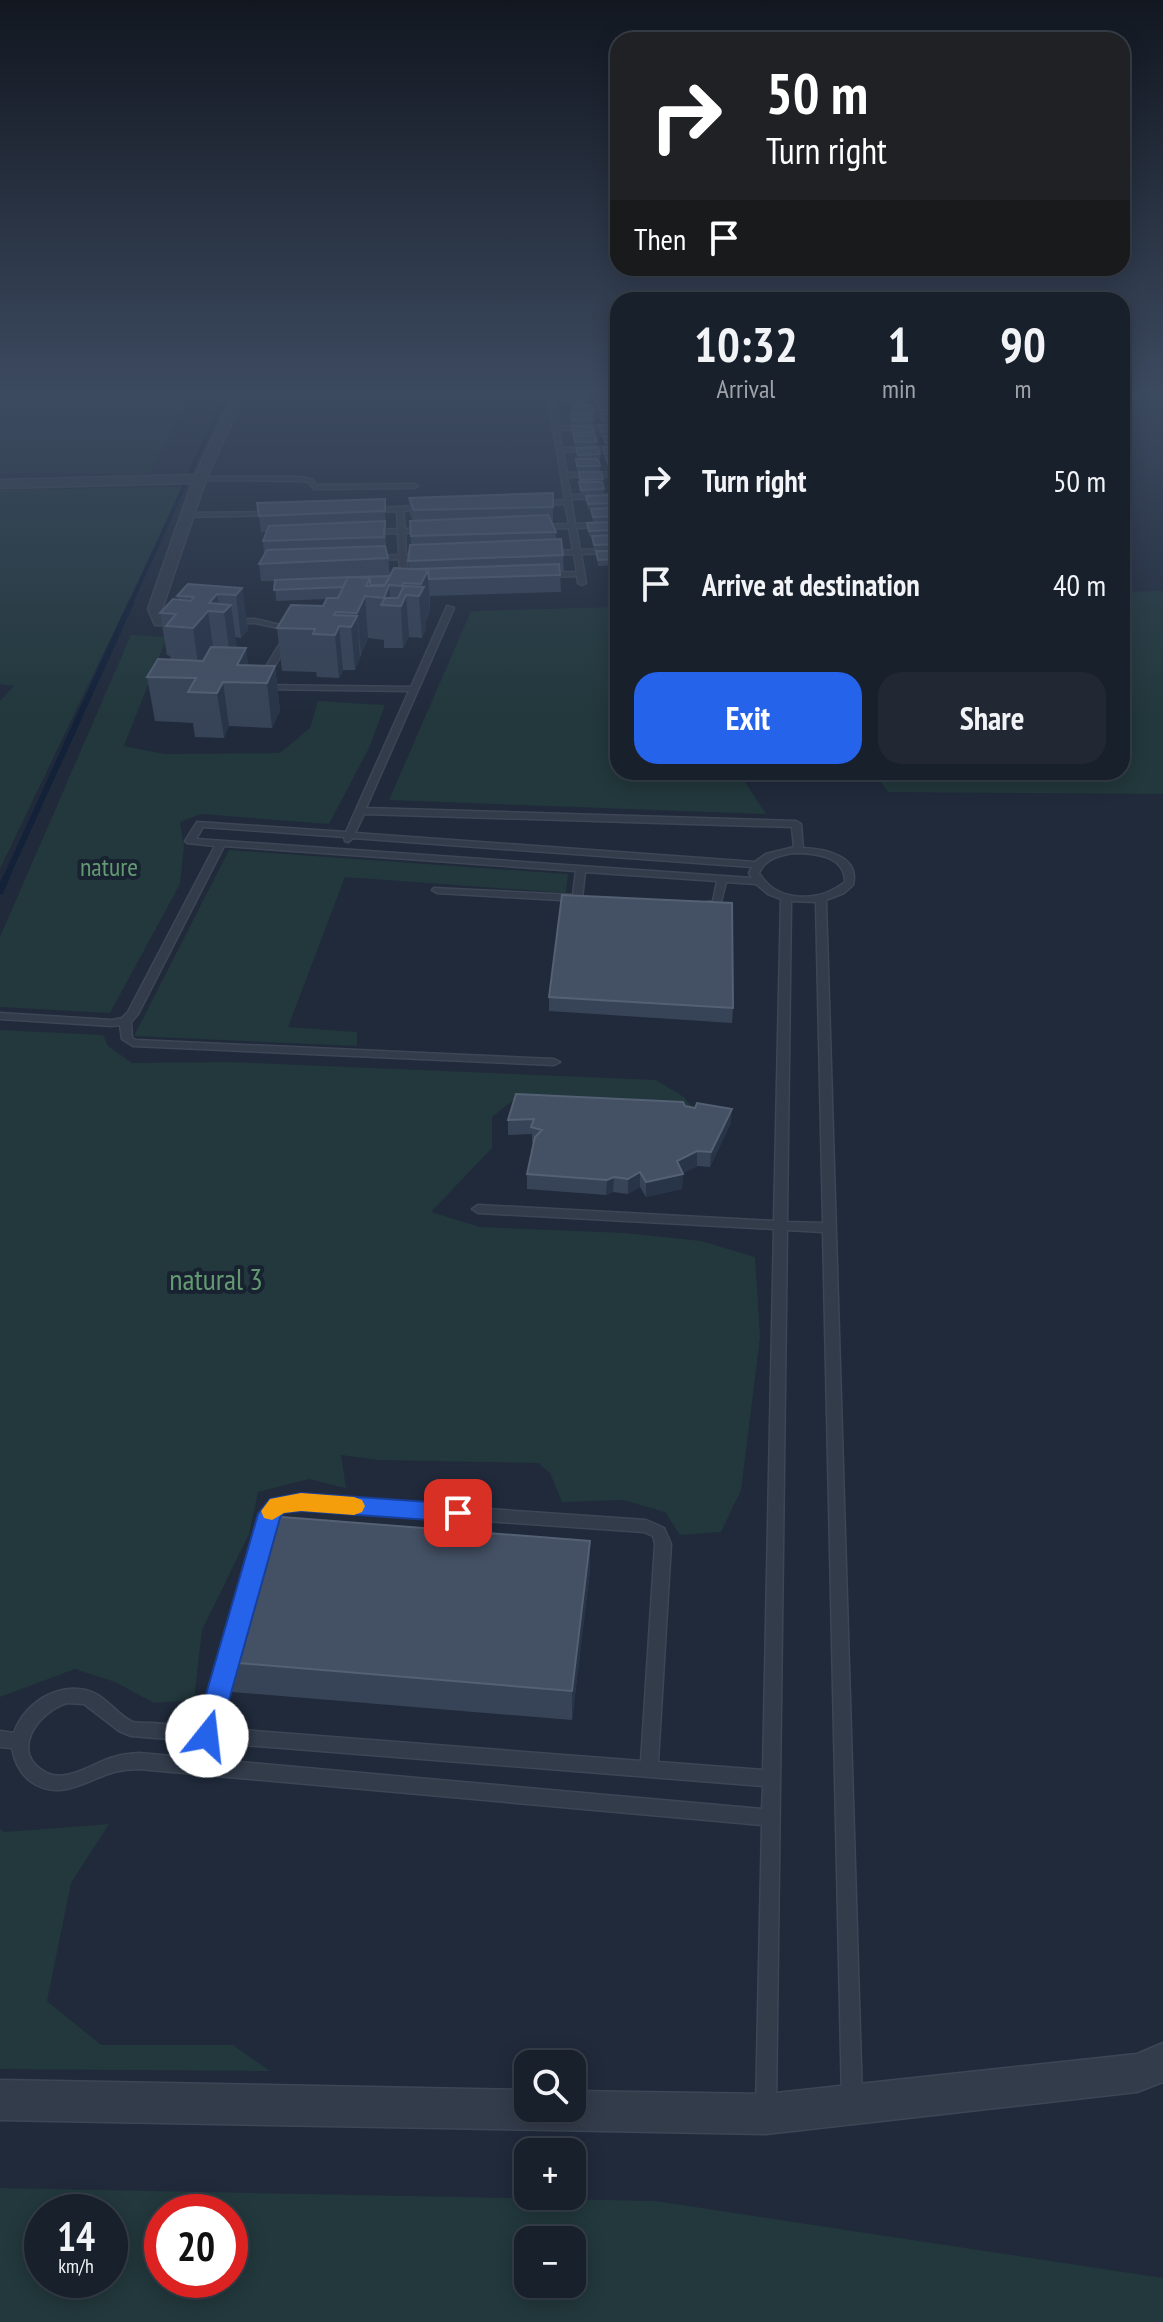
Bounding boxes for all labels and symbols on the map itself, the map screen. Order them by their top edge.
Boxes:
park label: nature [80,850,138,883]
park label: natural 3 [169,1259,263,1298]
pin [424,1479,492,1547]
position arrow [165,1694,249,1778]
speed limit sign: 20 [144,2194,248,2298]

